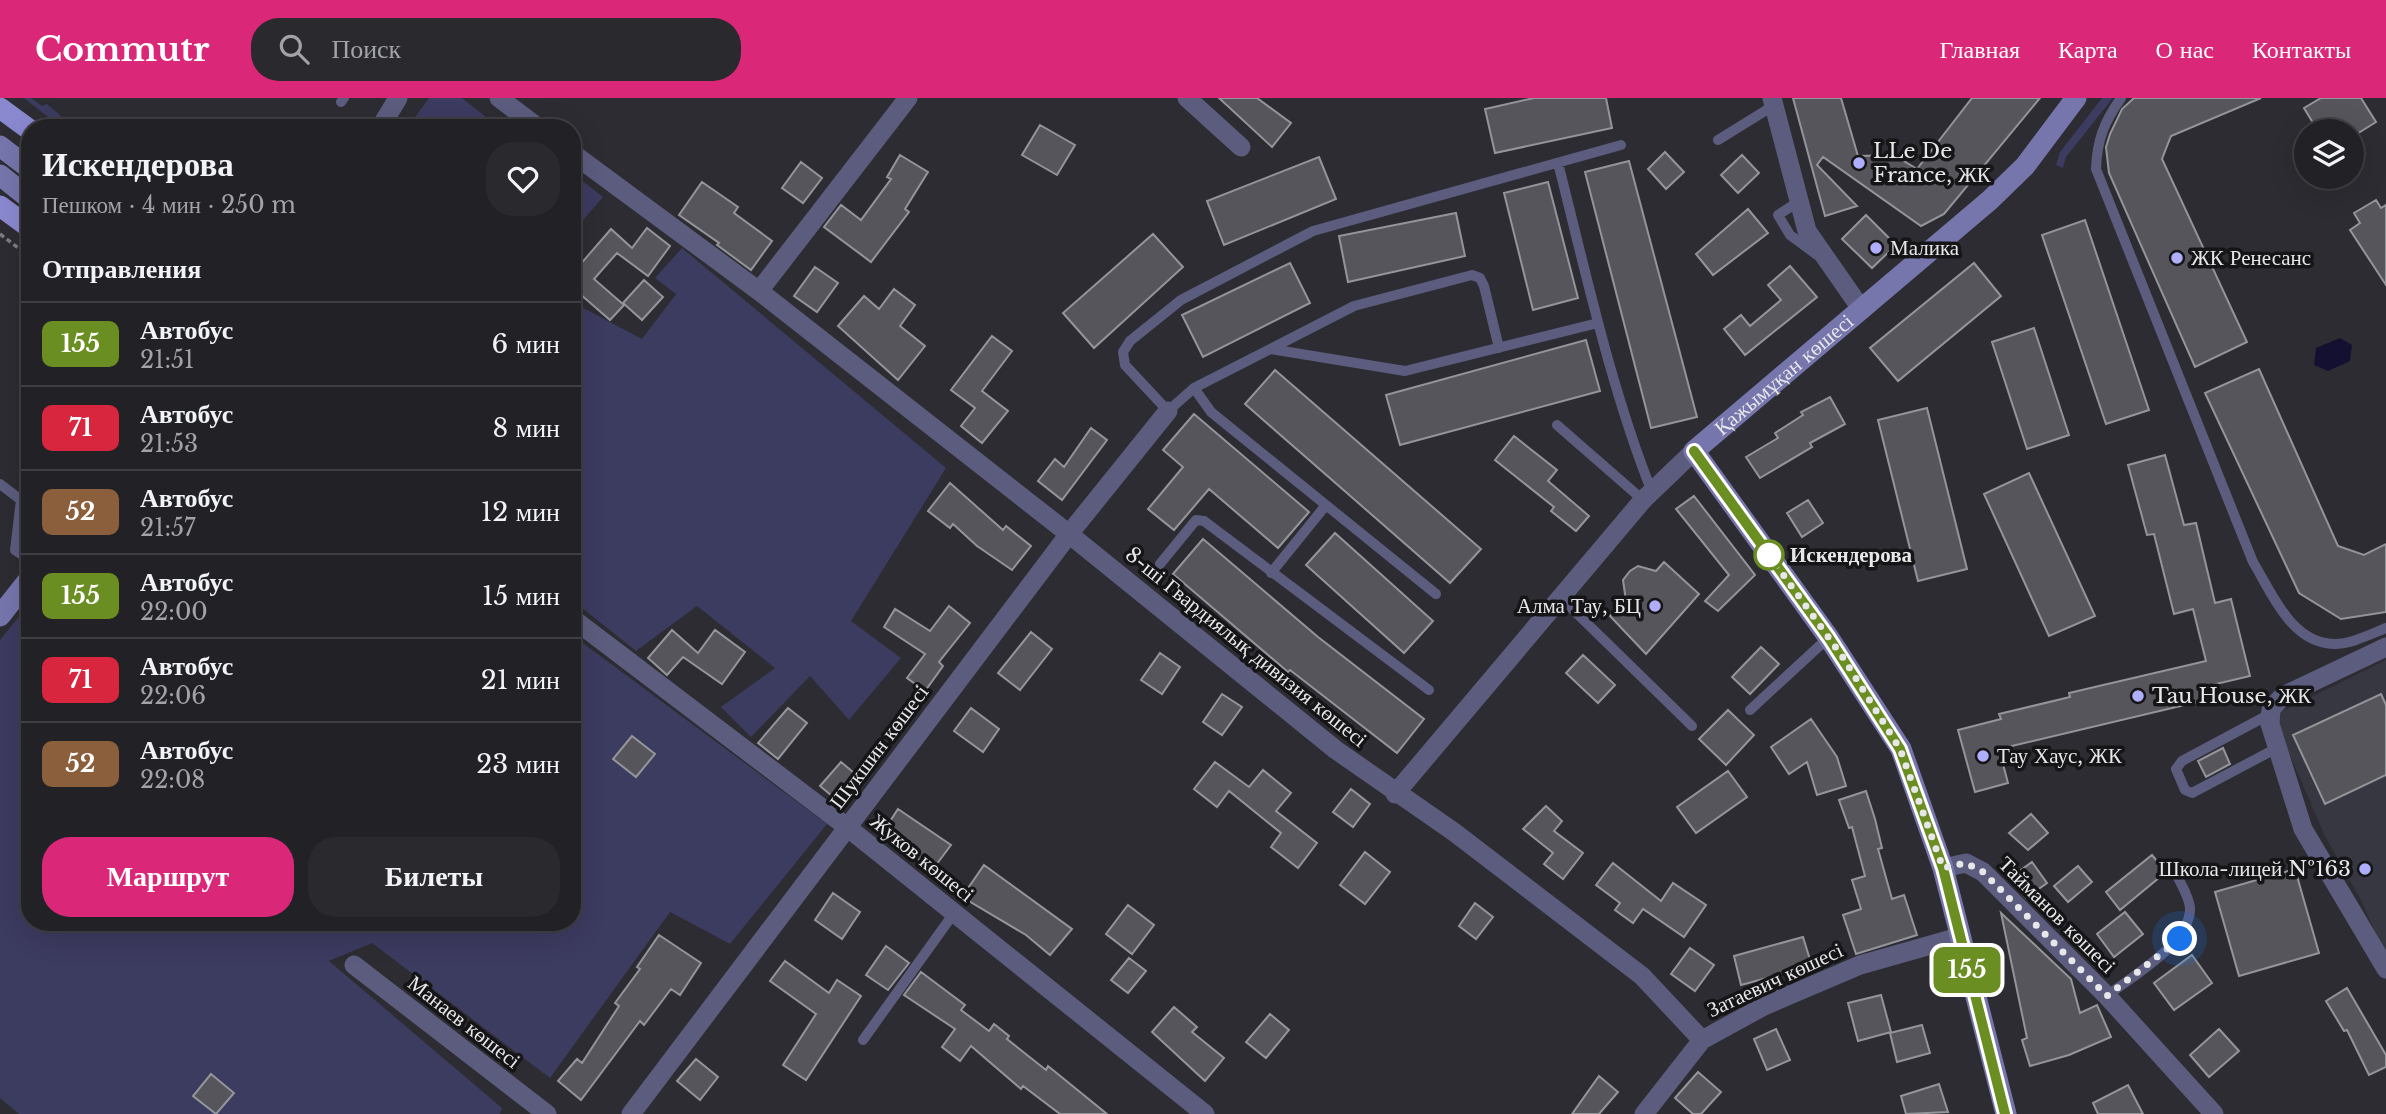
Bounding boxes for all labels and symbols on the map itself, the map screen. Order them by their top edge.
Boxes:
place label: LLe De France, ЖК [1873,138,1992,188]
marker: LLe De France, ЖК [1851,155,1867,171]
place label: Малика [1890,235,1960,261]
marker: Малика [1868,240,1884,256]
place label: ЖК Ренесанс [2191,245,2311,271]
marker: ЖК Ренесанс [2169,250,2185,266]
street label: Қажымұқан көшесі [1709,308,1859,441]
marker: Искендерова [1754,540,1784,570]
street label: 8-ші Гвардиялық дивизия көшесі [1120,541,1372,753]
place label: Искендерова [1790,542,1913,568]
place label: Алма Тау, БЦ [1517,593,1641,619]
marker: Алма Тау, БЦ [1647,598,1663,614]
street label: Шукшин көшесі [824,680,934,814]
place label: Tau House, ЖК [2152,683,2312,709]
marker: Tau House, ЖК [2130,688,2146,704]
place label: Тау Хаус, ЖК [1997,743,2123,769]
marker: Тау Хаус, ЖК [1975,748,1991,764]
street label: Жуков көшесі [865,808,979,908]
street label: Тайманов көшесі [1993,851,2121,979]
place label: Школа-лицей №163 [2159,856,2351,882]
marker: Школа-лицей №163 [2357,861,2373,877]
your location [2162,921,2197,956]
street label: Затаевич көшесі [1703,937,1847,1023]
line badge: 155 [1927,947,2007,993]
street label: Манаев көшесі [403,970,526,1074]

